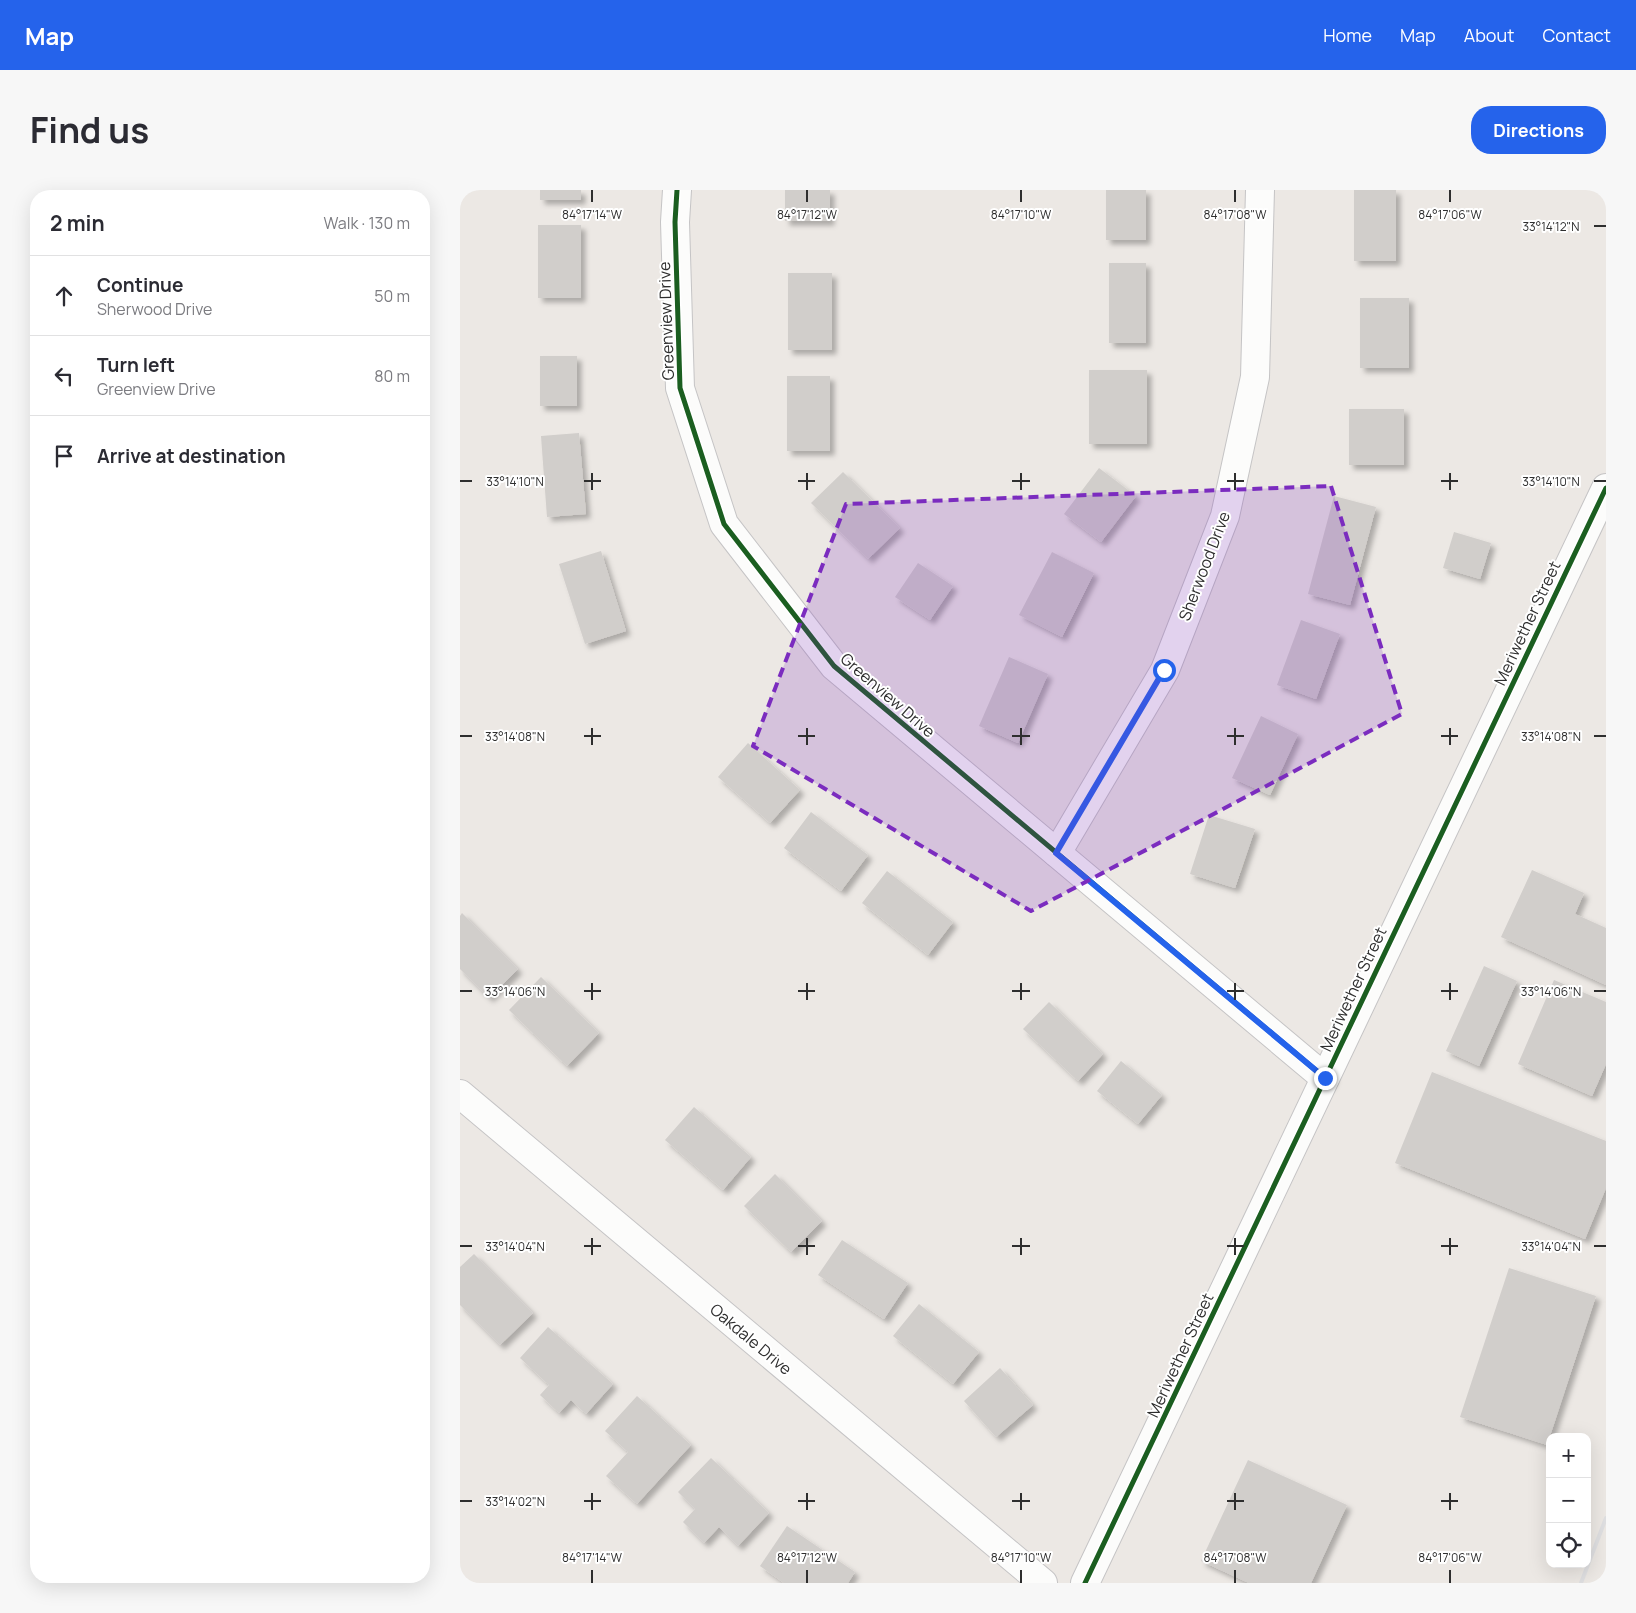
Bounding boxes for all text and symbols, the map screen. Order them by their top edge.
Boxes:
text: Map [25,19,74,52]
text: Home [1323,23,1372,47]
text: Map [1400,23,1436,47]
text: About [1464,23,1514,47]
text: Contact [1542,23,1611,47]
text: Find us [30,106,149,154]
button: Directions [1471,106,1606,154]
text: 84°17'14"W [562,206,623,223]
text: 84°17'12"W [777,206,838,223]
text: 84°17'10"W [991,206,1052,223]
text: 84°17'08"W [1204,206,1267,223]
text: 84°17'06"W [1418,206,1482,223]
text: 2 min [50,209,105,237]
text: Walk · 130 m [324,212,410,234]
text: 33°14'12"N [1522,218,1580,235]
street label: Greenview Drive [653,261,679,381]
text: Continue [97,272,183,298]
icon: ahead [50,282,78,310]
text: 50 m [374,285,410,307]
text: Sherwood Drive [97,298,212,320]
text: Turn left [97,352,175,378]
icon: left [50,362,78,390]
text: 80 m [374,365,410,387]
text: Greenview Drive [97,378,216,400]
icon: arrive [50,442,78,470]
text: Arrive at destination [97,443,286,469]
text: 33°14'10"N [486,473,544,490]
text: 33°14'10"N [1522,473,1580,490]
street label: Sherwood Drive [1173,508,1235,624]
street label: Meriwether Street [1489,557,1565,689]
street label: Greenview Drive [836,648,940,742]
route start [1153,659,1176,682]
text: 33°14'08"N [485,728,545,745]
text: 33°14'08"N [1521,728,1581,745]
street label: Meriwether Street [1315,923,1391,1055]
text: 33°14'06"N [485,983,545,1000]
text: 33°14'06"N [1521,983,1581,1000]
route end [1314,1067,1337,1090]
text: 33°14'04"N [485,1238,545,1255]
text: 33°14'04"N [1521,1238,1581,1255]
street label: Meriwether Street [1142,1289,1218,1421]
street label: Oakdale Drive [706,1298,796,1380]
map controls [1546,1433,1591,1568]
button: + [1546,1433,1591,1478]
button: − [1546,1478,1591,1523]
text: 33°14'02"N [485,1493,545,1510]
button: locate [1546,1523,1591,1568]
text: 84°17'14"W [562,1549,623,1566]
text: 84°17'12"W [777,1549,838,1566]
text: 84°17'10"W [991,1549,1052,1566]
text: 84°17'08"W [1204,1549,1267,1566]
text: 84°17'06"W [1418,1549,1482,1566]

